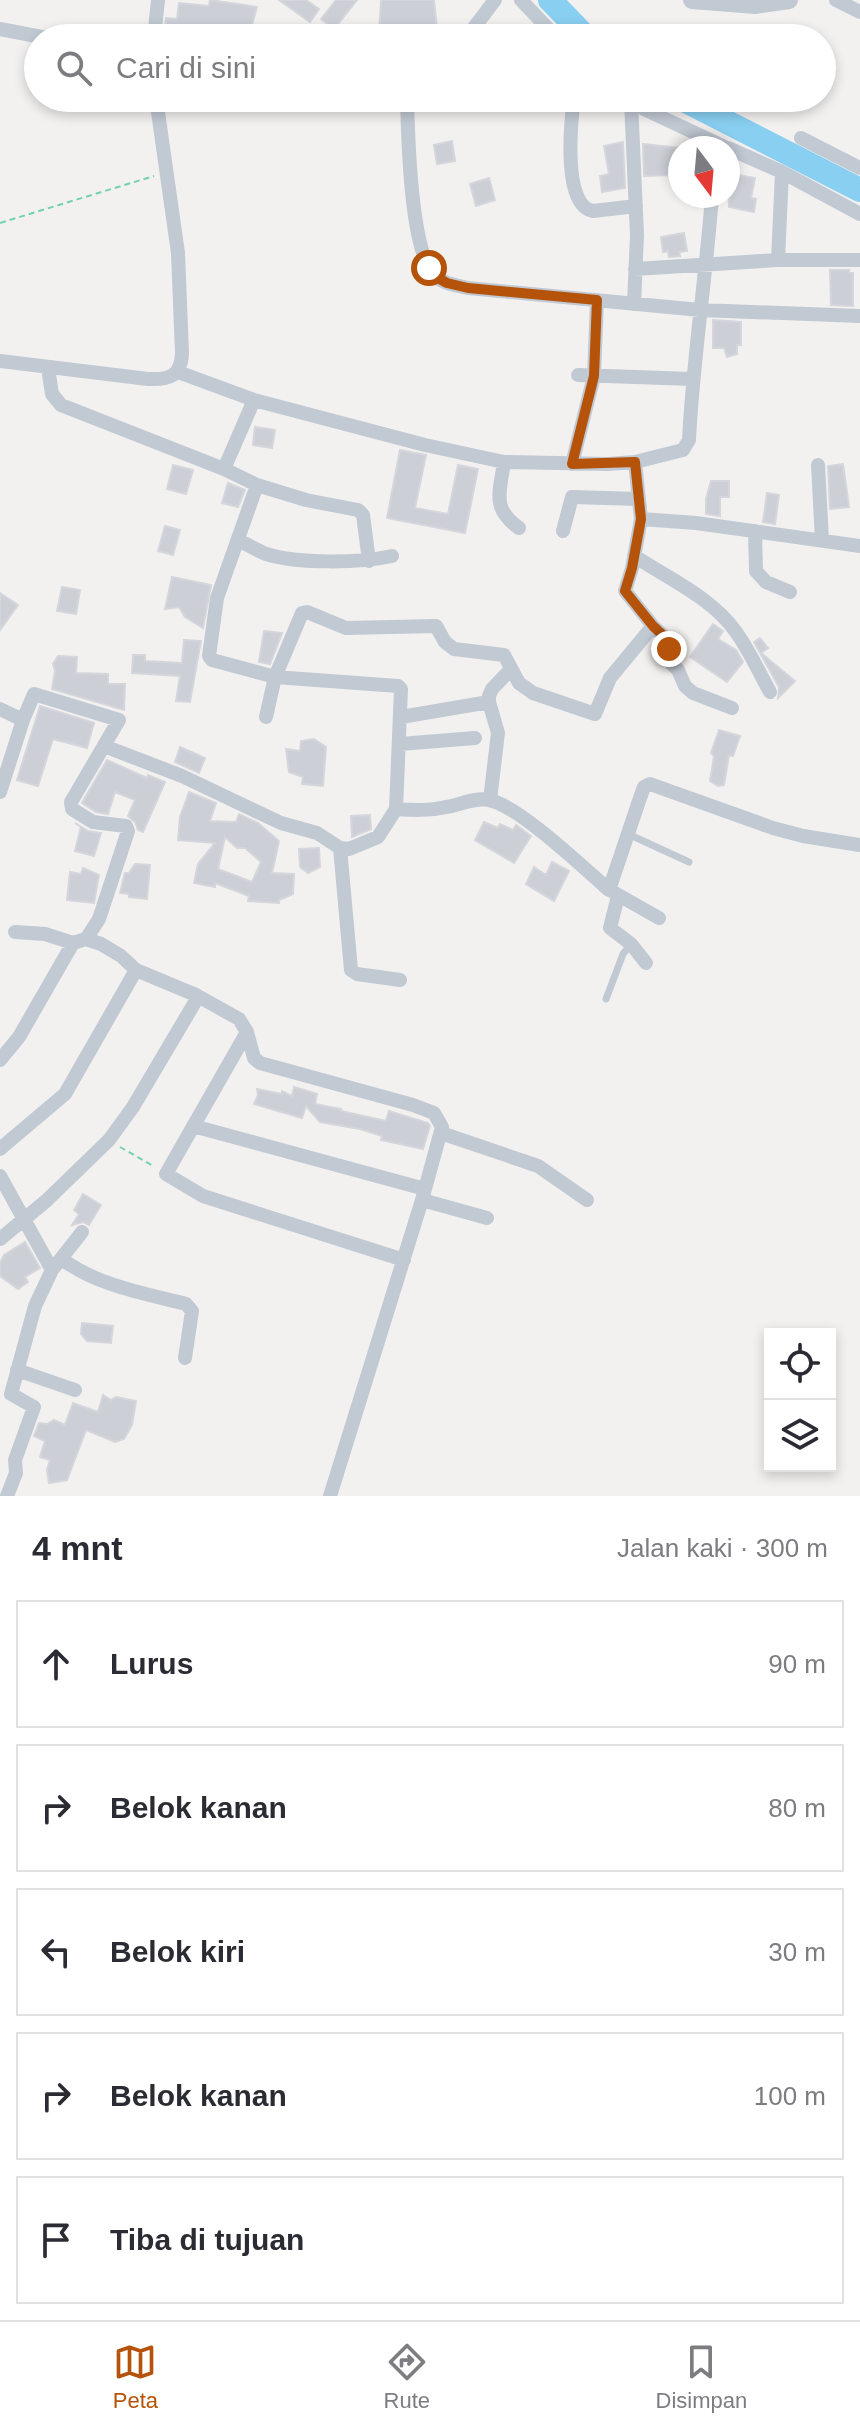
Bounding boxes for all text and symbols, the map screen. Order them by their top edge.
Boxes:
search box [24,24,836,112]
icon: search [52,46,96,90]
text: Cari di sini [116,51,256,84]
north arrow [668,136,740,208]
route start [411,250,447,286]
route end [651,631,687,667]
map controls [764,1328,836,1472]
button: locate [764,1328,836,1400]
button: layers [764,1400,836,1472]
text: 4 mnt [32,1529,123,1567]
text: Jalan kaki · 300 m [617,1533,828,1563]
icon: ahead [34,1642,78,1686]
text: Lurus [110,1647,193,1680]
text: 90 m [768,1649,826,1679]
icon: right [34,1786,78,1830]
text: Belok kanan [110,1791,287,1824]
text: 80 m [768,1793,826,1823]
icon: left [34,1930,78,1974]
text: Belok kiri [110,1935,245,1968]
text: 30 m [768,1937,826,1967]
icon: right [34,2074,78,2118]
text: Belok kanan [110,2079,287,2112]
text: 100 m [754,2081,826,2111]
icon: arrive [34,2218,78,2262]
text: Tiba di tujuan [110,2223,304,2256]
tab: Peta [113,2340,158,2414]
tab: Rute [384,2340,430,2414]
tab: Disimpan [656,2340,747,2414]

